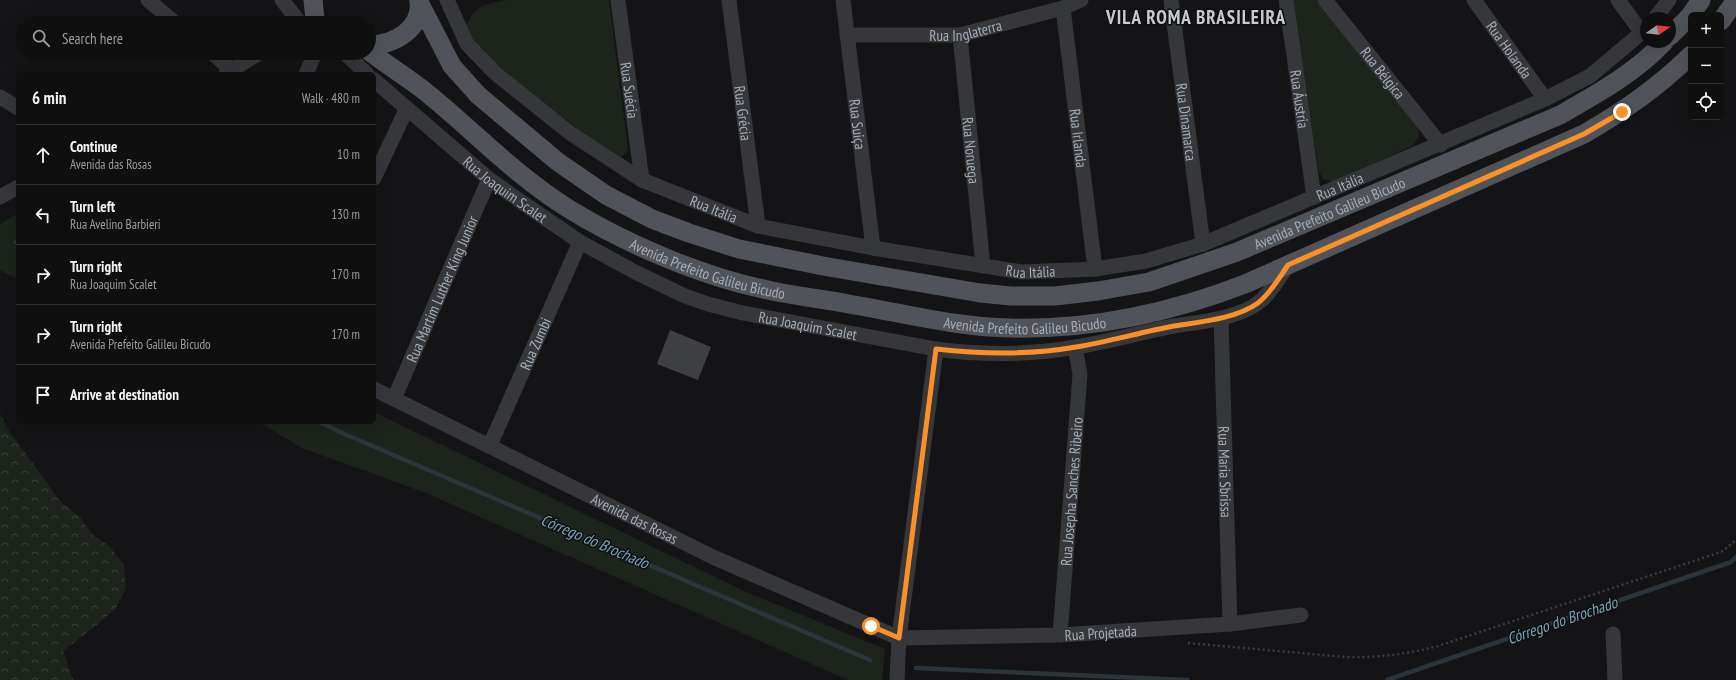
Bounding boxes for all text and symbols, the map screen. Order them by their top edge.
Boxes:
district label: VILA ROMA BRASILEIRA [1105,5,1286,29]
north arrow [1640,12,1676,48]
map controls [1688,12,1724,120]
button: + [1688,12,1724,48]
street label: Rua Inglaterra [929,15,1004,45]
search box [16,16,376,60]
street label: Rua Holanda [1483,17,1537,82]
icon: search [30,27,52,49]
text: Search here [62,29,123,48]
street label: Rua Bélgica [1357,43,1410,102]
button: − [1688,48,1724,84]
street label: Rua Suécia [617,61,643,119]
street label: Rua Áustria [1287,69,1314,129]
street label: Rua Dinamarca [1173,82,1201,162]
button: locate [1688,84,1724,120]
street label: Rua Grécia [731,85,756,142]
text: 6 min [32,87,66,109]
text: Walk · 480 m [302,90,360,107]
street label: Rua Suiça [846,98,870,150]
route end [1613,103,1631,121]
street label: Rua Irlanda [1066,108,1092,169]
street label: Rua Noruega [959,116,984,185]
text: Continue [70,137,117,156]
icon: ahead [32,144,54,166]
text: 10 m [337,146,360,163]
street label: Rua Joaquim Scalet [460,152,551,226]
text: Avenida das Rosas [70,156,152,173]
street label: Rua Itália [1313,168,1366,204]
street label: Avenida Prefeito Galileu Bicudo [1251,172,1408,253]
street label: Rua Itália [687,191,740,226]
text: Turn left [70,197,115,216]
icon: left [32,204,54,226]
text: 130 m [331,206,360,223]
street label: Rua Martim Luther King Junior [402,212,482,365]
text: Rua Avelino Barbieri [70,216,161,233]
street label: Avenida Prefeito Galileu Bicudo [627,234,787,303]
text: Turn right [70,257,122,276]
street label: Rua Itália [1005,260,1056,282]
icon: right [32,264,54,286]
text: 170 m [331,266,360,283]
text: Rua Joaquim Scalet [70,276,156,293]
street label: Rua Joaquim Scalet [757,307,859,344]
street label: Avenida Prefeito Galileu Bicudo [942,312,1107,338]
street label: Rua Zumbi [515,314,555,373]
text: Turn right [70,317,122,336]
icon: right [32,324,54,346]
text: 170 m [331,326,360,343]
text: Avenida Prefeito Galileu Bicudo [70,336,211,353]
icon: arrive [32,384,54,406]
text: Arrive at destination [70,385,179,404]
street label: Rua Josepha Sanches Ribeiro [1056,416,1086,567]
street label: Rua Maria Sbrissa [1215,426,1236,518]
street label: Avenida das Rosas [588,489,681,548]
water label: Córrego do Brochado [538,509,653,573]
water label: Córrego do Brochado [1504,591,1621,648]
route start [862,617,880,635]
street label: Rua Projetada [1064,621,1137,644]

